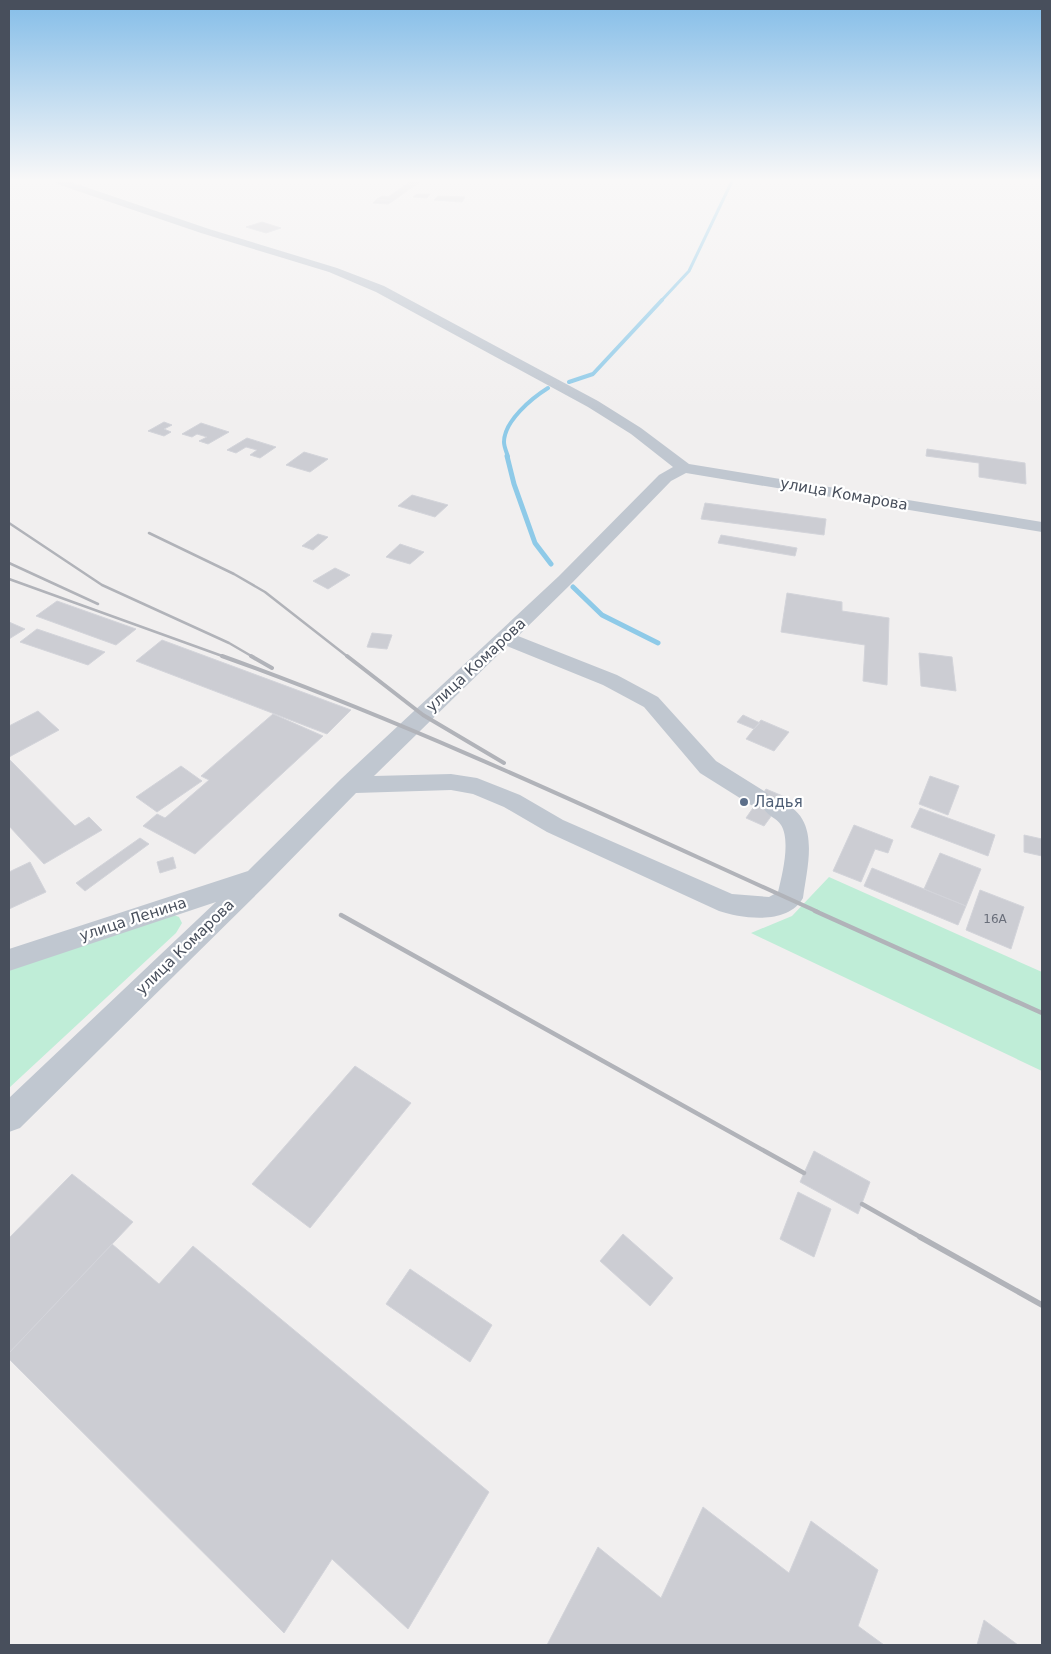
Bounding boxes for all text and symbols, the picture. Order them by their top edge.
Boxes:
street label: улица Комарова [779,474,909,514]
street label: улица Комарова [423,614,529,716]
place label: Ладья [754,793,803,811]
marker: Ладья [738,796,750,808]
street label: улица Ленина [77,893,189,945]
street label: улица Комарова [132,896,238,998]
house number: 16А [983,912,1008,926]

